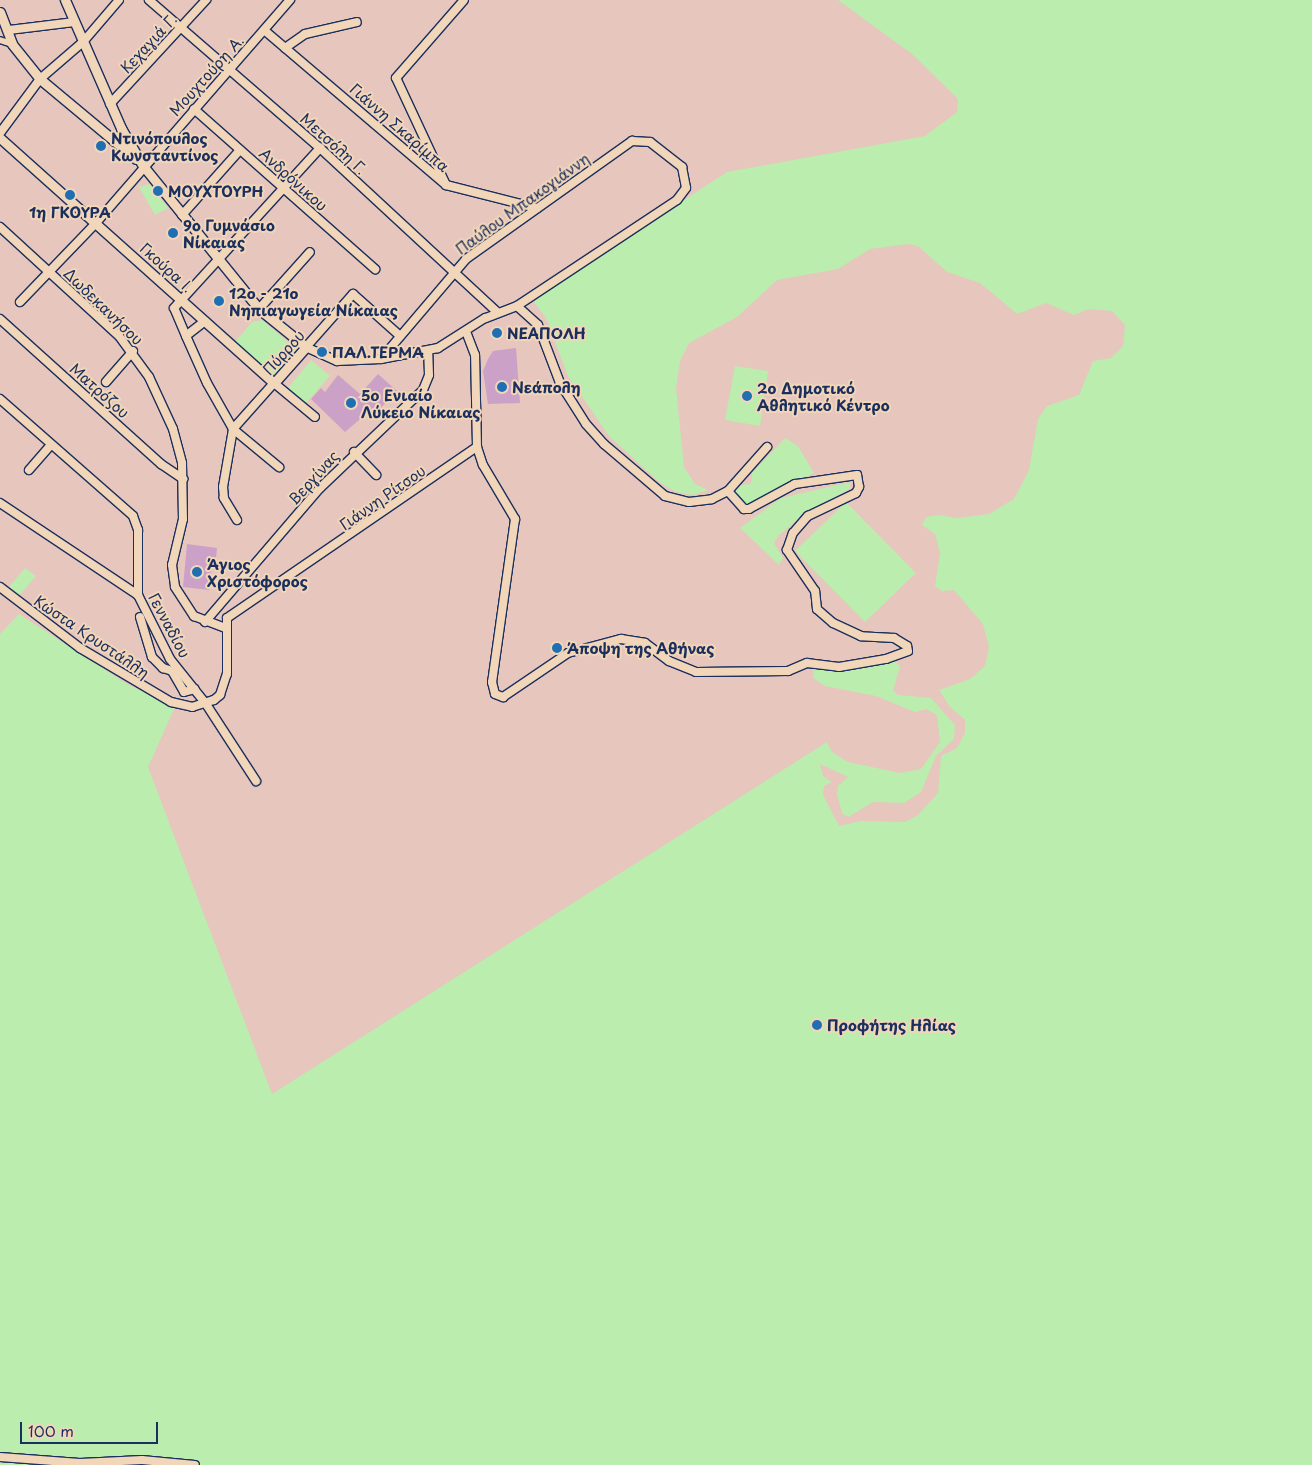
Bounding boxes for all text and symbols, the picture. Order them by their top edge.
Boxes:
street label: Κεχαγιά Γ. [116,10,180,76]
street label: Μουχτούρη Α. [165,31,247,119]
street label: Γιάννη Σκαρίμπα [346,79,454,175]
street label: Μετσόλη Γ. [297,109,371,177]
place label: Ντινόπουλος Κωνσταντίνος [111,128,218,163]
marker: Ντινόπουλος Κωνσταντίνος [95,140,107,152]
street label: Ανδρόνικου [256,144,332,214]
street label: Παύλου Μπακογιάννη [451,148,593,258]
place label: ΜΟΥΧΤΟΥΡΗ [168,182,264,200]
marker: ΜΟΥΧΤΟΥΡΗ [152,185,164,197]
marker: 1η ΓΚΟΥΡΑ [64,189,76,201]
place label: 1η ΓΚΟΥΡΑ [29,203,111,221]
place label: 9ο Γυμνάσιο Νίκαιας [183,215,275,250]
marker: 9ο Γυμνάσιο Νίκαιας [167,227,179,239]
street label: Γκούρα Ι. [137,239,197,295]
street label: Δωδεκανήσου [61,264,147,348]
place label: 12ο - 21ο Νηπιαγωγεία Νίκαιας [229,283,398,318]
marker: 12ο - 21ο Νηπιαγωγεία Νίκαιας [213,295,225,307]
place label: ΝΕΑΠΟΛΗ [507,324,586,342]
street label: Πύρρου [258,326,308,378]
marker: ΝΕΑΠΟΛΗ [491,327,503,339]
place label: ΠΑΛ.ΤΕΡΜΑ [332,343,424,361]
marker: ΠΑΛ.ΤΕΡΜΑ [316,346,328,358]
street label: Ματρόζου [67,359,133,421]
place label: Νεάπολη [512,378,581,396]
place label: 2o Δημοτικό Αθλητικό Κέντρο [757,378,890,413]
marker: Νεάπολη [496,381,508,393]
place label: 5ο Ενιαίο Λύκειο Νίκαιας [361,385,481,420]
marker: 2o Δημοτικό Αθλητικό Κέντρο [741,390,753,402]
marker: 5ο Ενιαίο Λύκειο Νίκαιας [345,397,357,409]
street label: Βεργίνας [284,446,342,508]
street label: Γιάννη Ρίτσου [335,461,429,533]
place label: Άγιος Χριστόφορος [207,554,308,589]
marker: Άγιος Χριστόφορος [191,566,203,578]
street label: Γενναδίου [145,589,195,661]
street label: Κώστα Κρυστάλλη [31,591,153,681]
place label: Άποψη της Αθήνας [567,639,715,657]
marker: Άποψη της Αθήνας [551,642,563,654]
place label: Προφήτης Ηλίας [827,1016,957,1034]
marker: Προφήτης Ηλίας [811,1019,823,1031]
scale bar [22,1412,160,1444]
text: 100 m [28,1419,74,1442]

